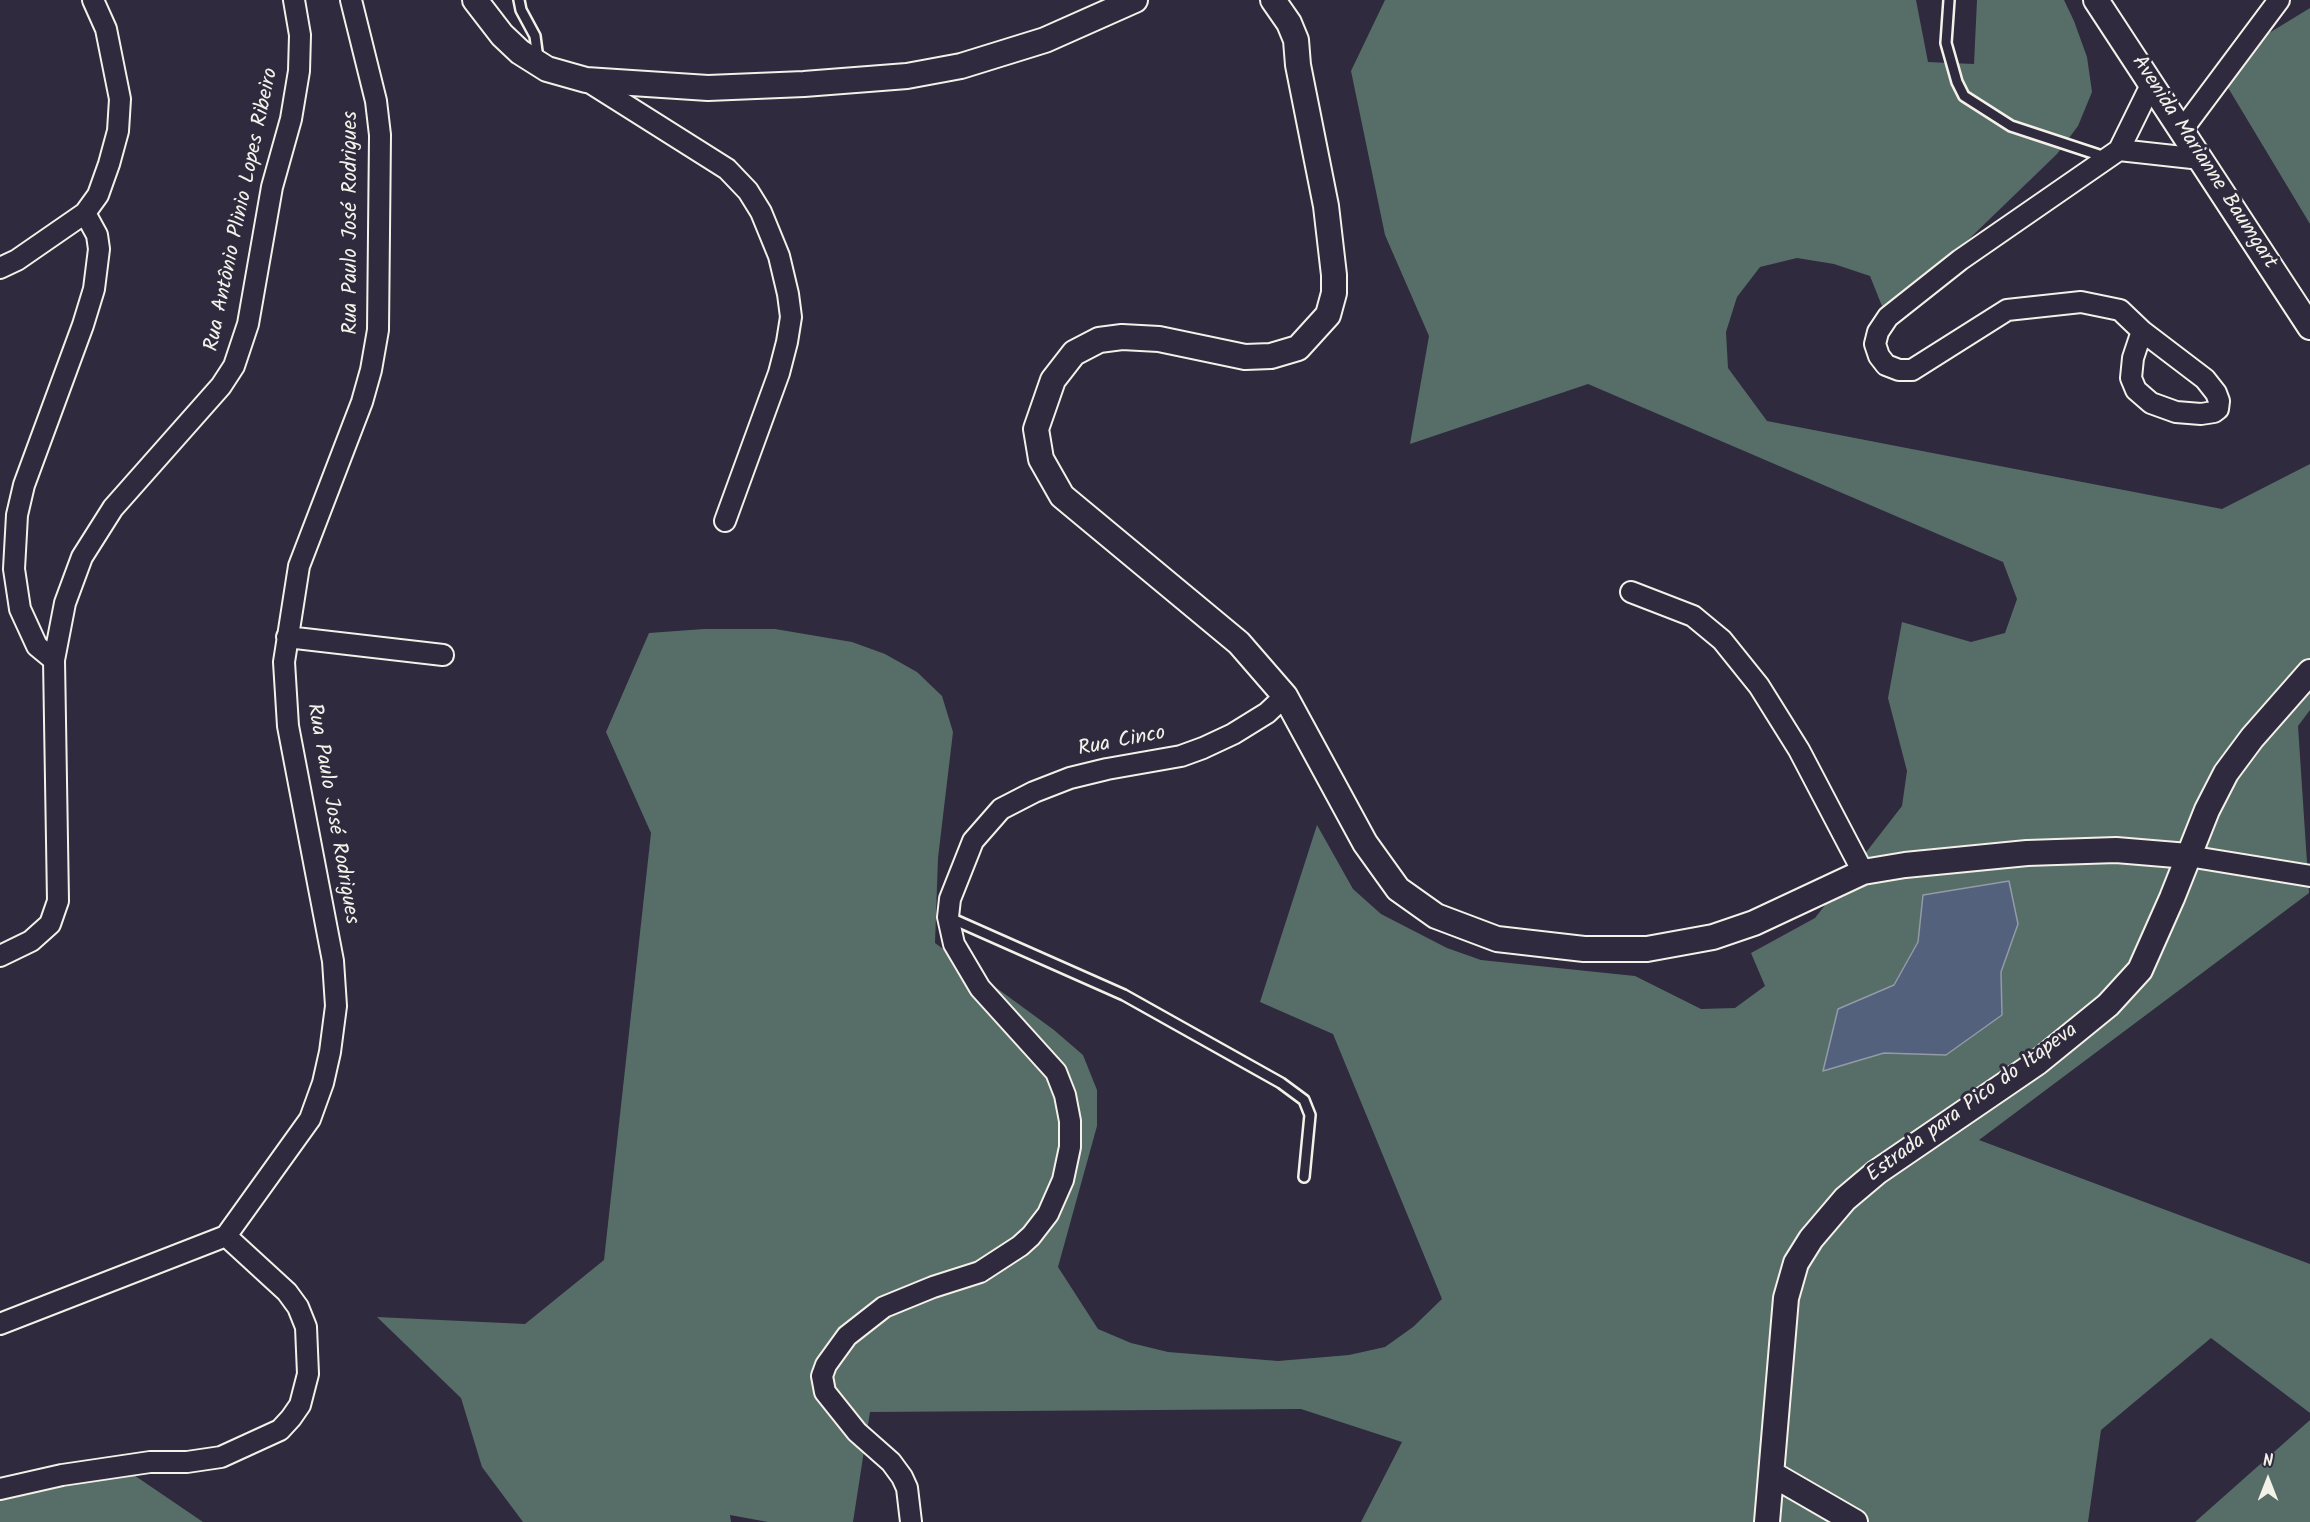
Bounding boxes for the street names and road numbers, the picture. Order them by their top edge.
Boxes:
street label: Avenida Marianne Baumgart [2125,52,2281,274]
street label: Rua Antônio Plinio Lopes Ribeiro [201,66,285,354]
street label: Rua Paulo José Rodrigues [339,111,365,335]
street label: Rua Paulo José Rodrigues [299,702,363,926]
street label: Rua Cinco [1076,722,1168,764]
street label: Estrada para Pico do Itapeva [1863,1019,2083,1189]

